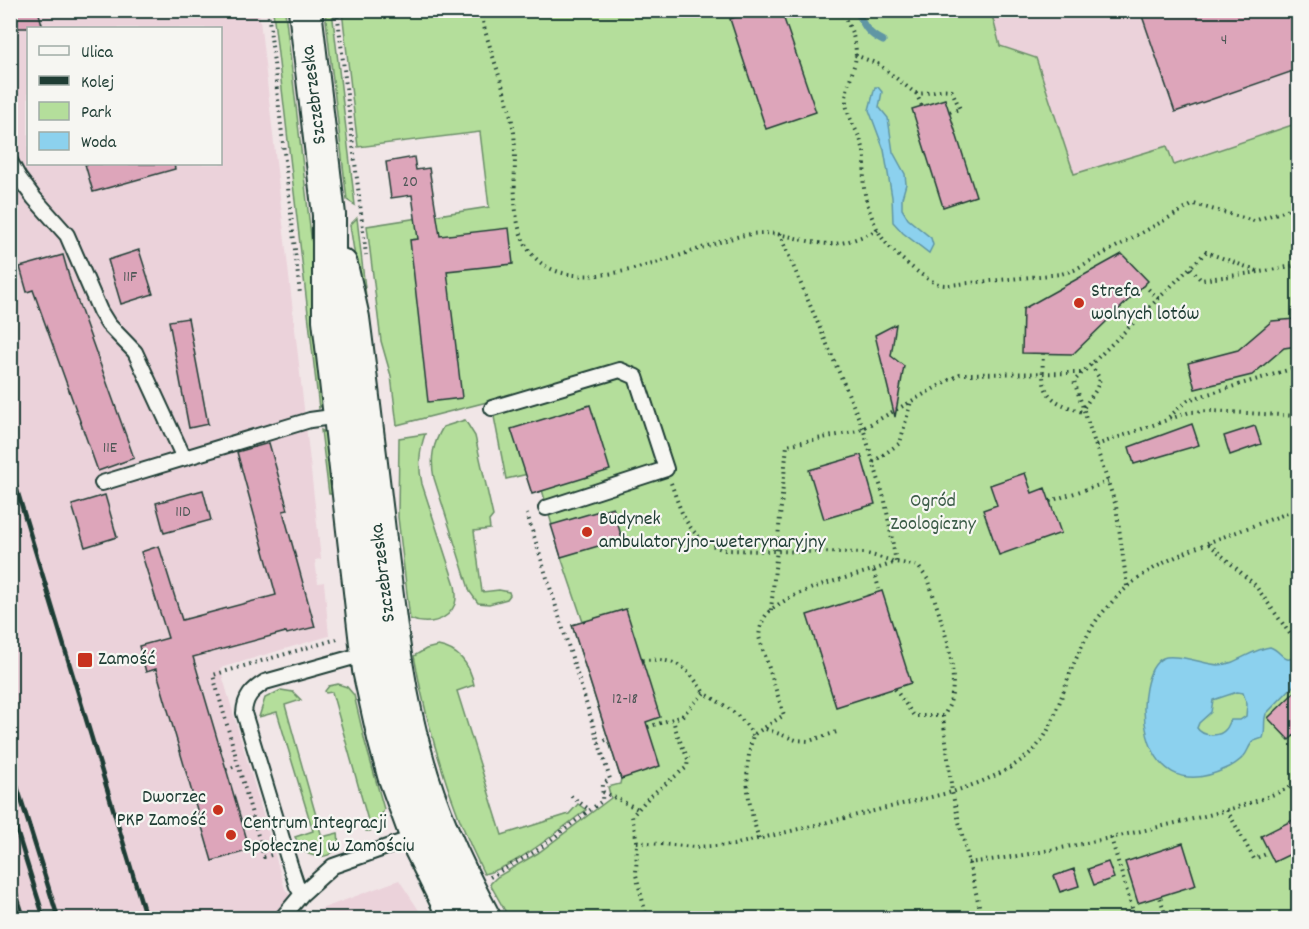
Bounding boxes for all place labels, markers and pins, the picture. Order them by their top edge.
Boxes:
place label: Strefa wolnych lotów [1091,278,1200,329]
marker: Strefa wolnych lotów [1072,296,1086,310]
place label: Budynek ambulatoryjno-weterynaryjny [599,506,827,557]
marker: Budynek ambulatoryjno-weterynaryjny [580,525,594,539]
place label: Zamość [98,646,156,674]
marker: Zamość [76,651,94,669]
place label: Dworzec PKP Zamość [117,784,206,835]
marker: Dworzec PKP Zamość [211,803,225,817]
place label: Centrum Integracji Społecznej w Zamościu [243,810,415,861]
marker: Centrum Integracji Społecznej w Zamościu [224,828,238,842]

